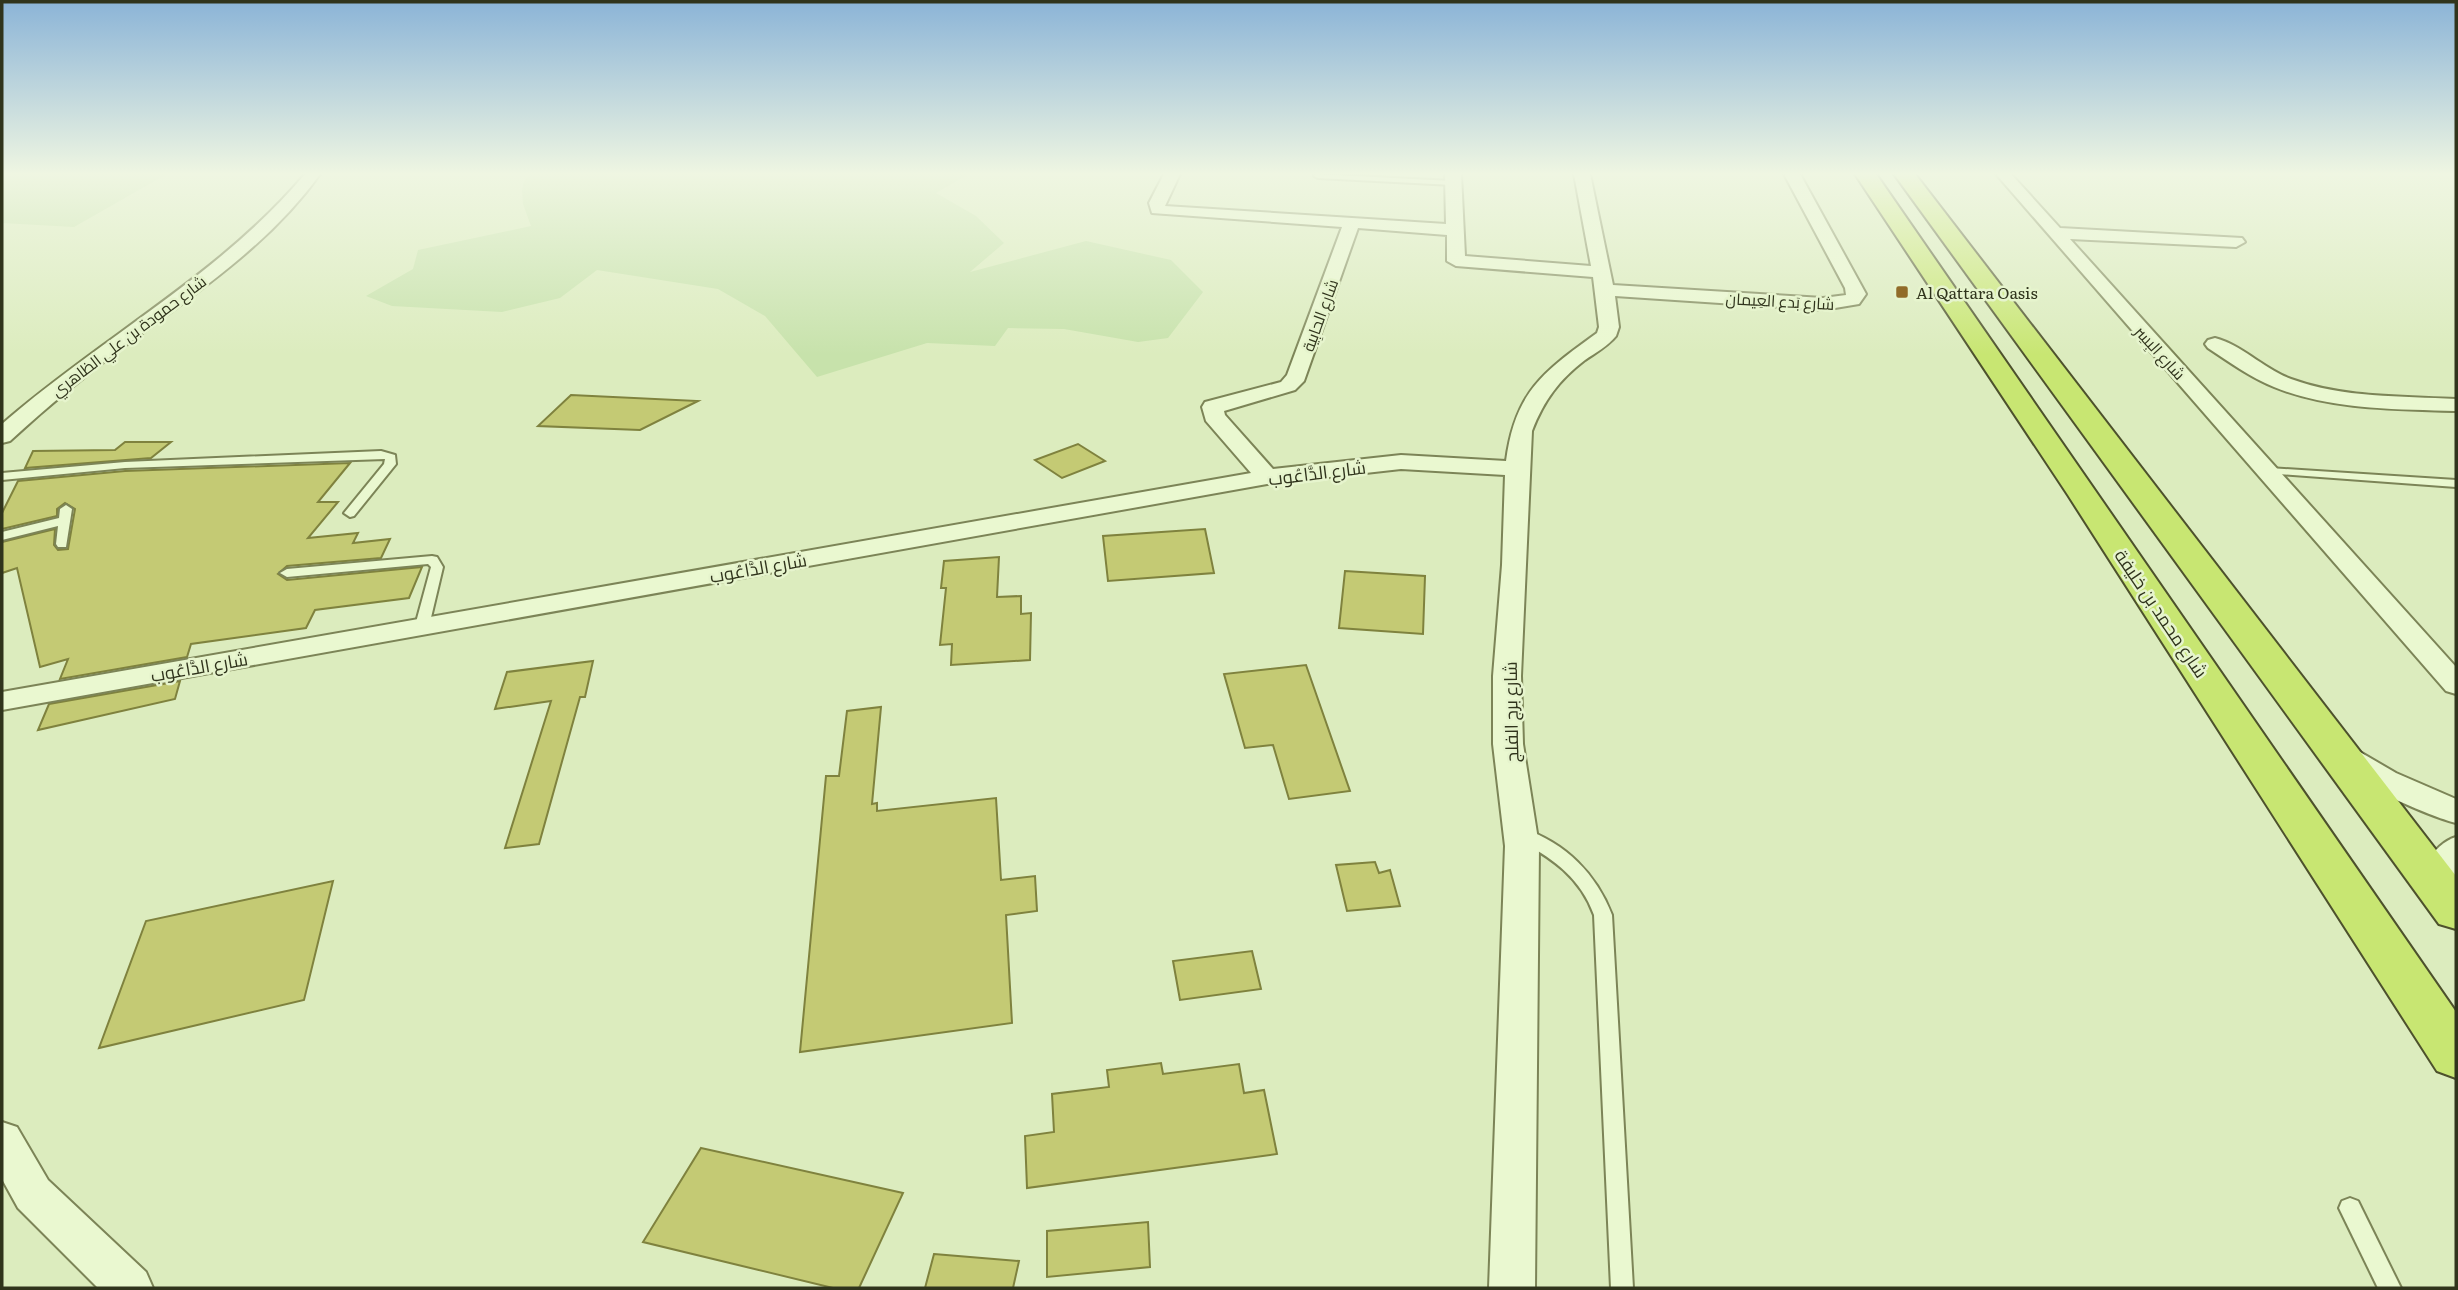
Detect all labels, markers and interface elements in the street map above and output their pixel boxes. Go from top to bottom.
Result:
street label: شارع حمودة بن علي الظاهري [45,269,212,404]
street label: شارع الحابِية [1295,275,1344,355]
place label: Al Qattara Oasis [1916,280,2038,304]
marker: Al Qattara Oasis [1894,284,1910,300]
street label: شارع بَدع العِيمان [1725,285,1835,316]
street label: شارع البِسِر [2129,319,2192,385]
street label: شارع الدَّاعُوب [1267,453,1367,491]
street label: شارع محمد بن خليفة [2109,543,2215,683]
street label: شارع الدَّاعُوب [707,545,809,589]
street label: شارع الدَّاعُوب [148,644,250,688]
street label: شارع برج الفلج [1496,661,1524,763]

